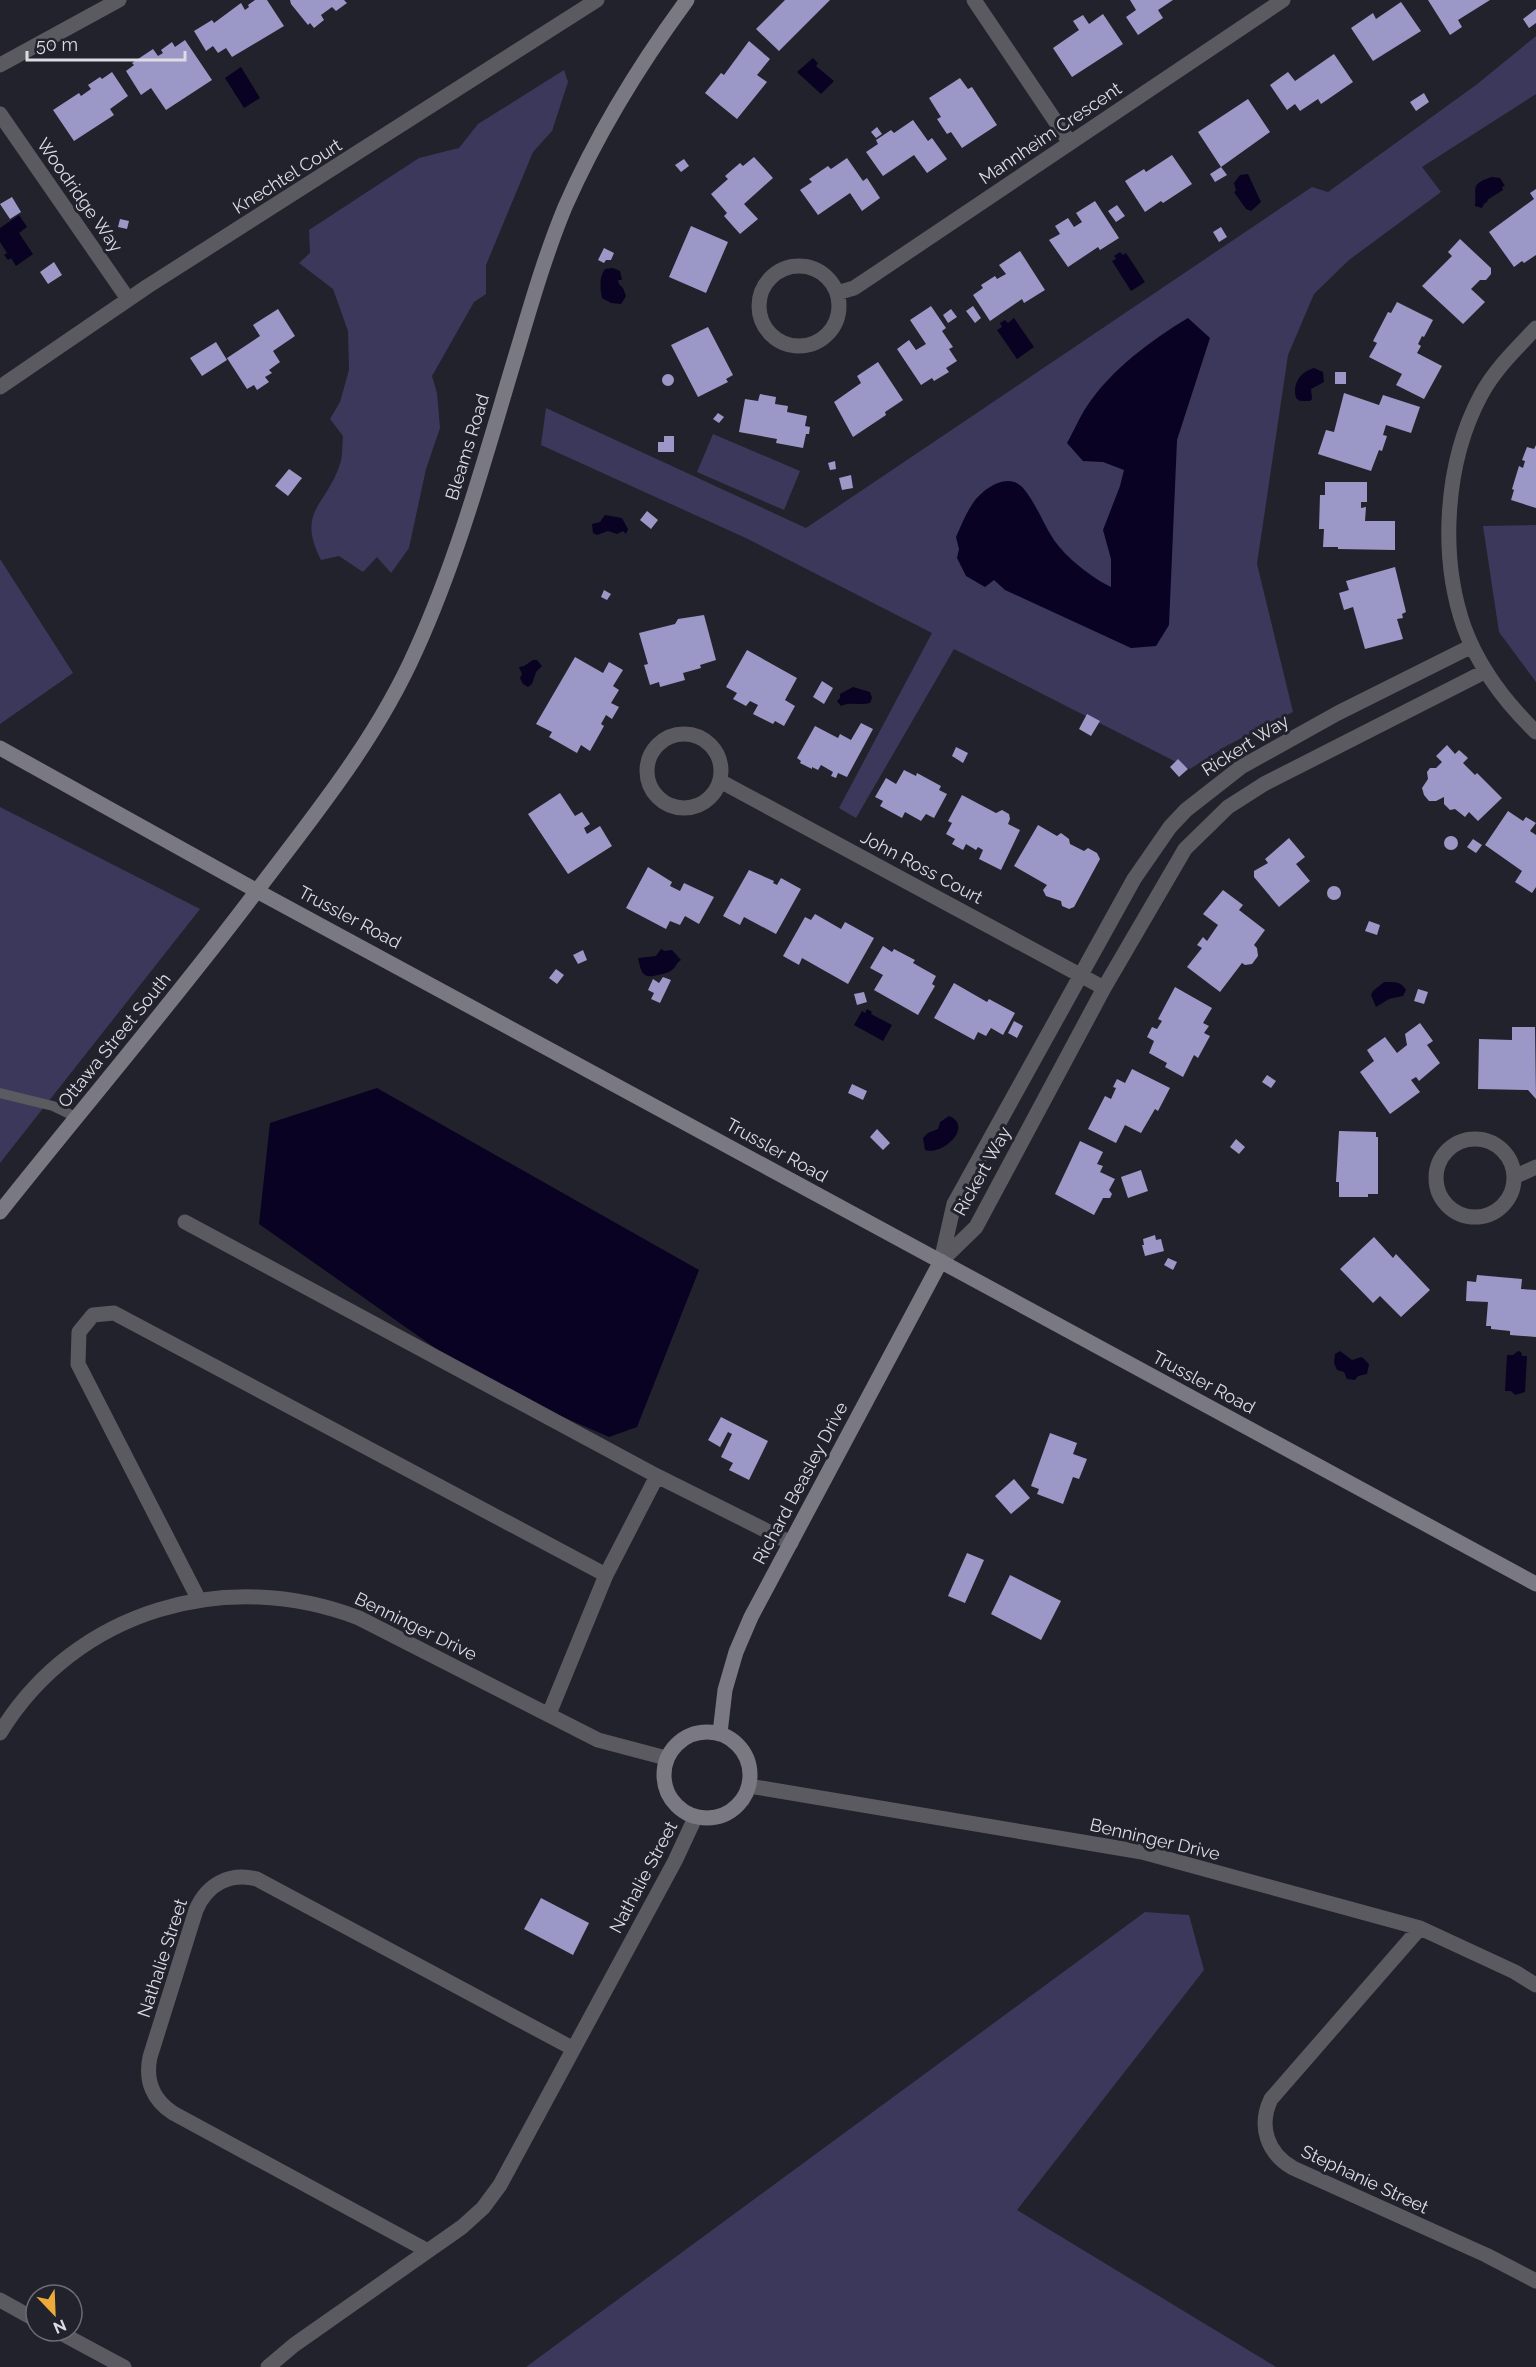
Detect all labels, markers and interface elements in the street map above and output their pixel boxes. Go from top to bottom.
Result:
scale bar [27,24,184,62]
text: 50 m [36,34,78,55]
street label: Mannheim Crescent [975,78,1125,188]
street label: Woodridge Way [33,134,127,256]
street label: Knechtel Court [229,134,345,218]
street label: Bleams Road [441,391,493,503]
street label: Rickert Way [1198,710,1293,780]
street label: John Ross Court [857,826,987,908]
street label: Trussler Road [295,881,405,953]
street label: Ottawa Street South [53,968,175,1112]
street label: Trussler Road [723,1113,831,1187]
street label: Rickert Way [949,1123,1015,1219]
street label: Trussler Road [1149,1346,1259,1418]
street label: Richard Beasley Drive [748,1398,852,1568]
street label: Benninger Drive [352,1587,481,1665]
street label: Benninger Drive [1088,1814,1223,1864]
street label: Nathalie Street [605,1817,681,1937]
street label: Nathalie Street [133,1896,191,2020]
street label: Stephanie Street [1298,2140,1432,2218]
north arrow [24,2283,84,2343]
text: N [50,2315,69,2337]

